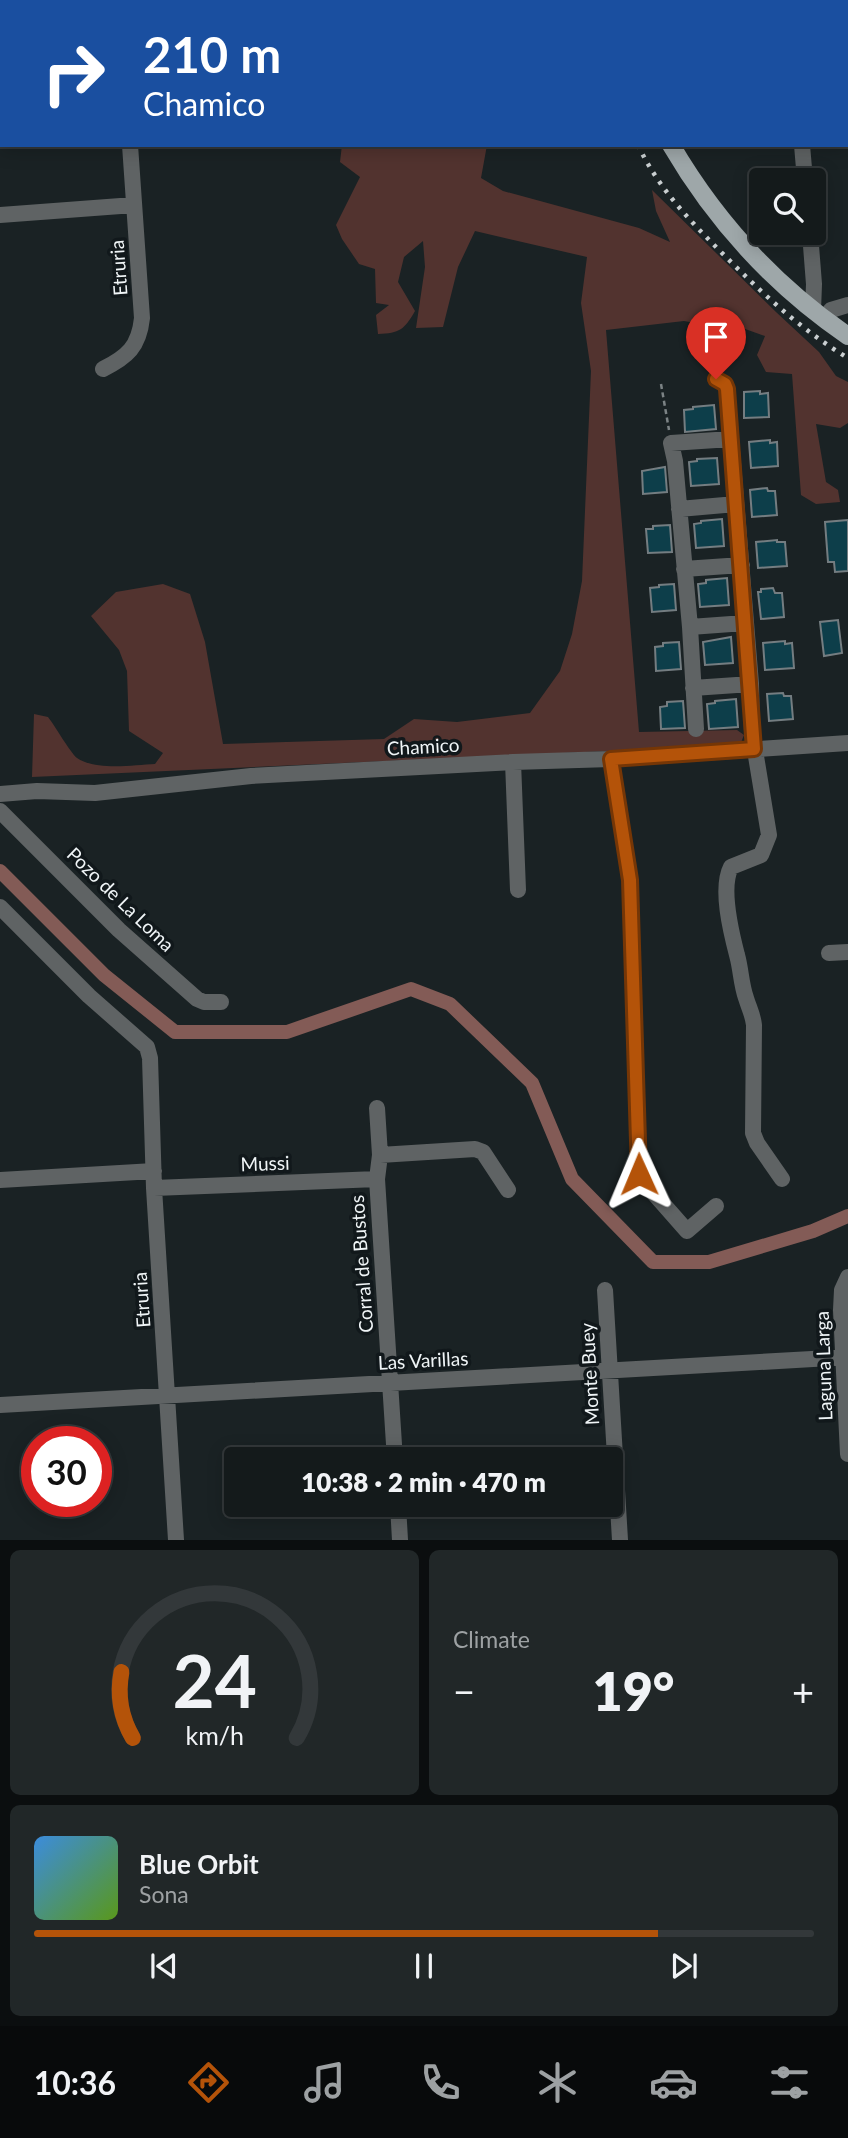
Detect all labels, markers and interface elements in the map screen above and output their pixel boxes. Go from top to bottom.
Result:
text: 210 m [143,25,281,83]
icon: right [28,28,119,119]
text: Chamico [143,84,265,123]
map controls [749,168,826,245]
button: search [749,168,826,245]
street label: Etruria [105,239,131,297]
pin [686,307,746,379]
icon: arrive [697,318,735,356]
street label: Chamico [386,733,460,759]
street label: Pozo de La Loma [63,842,179,956]
position arrow [602,1137,676,1211]
street label: Mussi [240,1151,290,1175]
street label: Corral de Bustos [345,1194,377,1334]
street label: Etruria [128,1271,154,1329]
street label: Laguna Larga [810,1311,836,1421]
street label: Monte Buey [575,1322,603,1426]
street label: Las Varillas [377,1346,469,1374]
speed limit sign: 30 [21,1426,112,1517]
text: 10:38 · 2 min · 470 m [301,1466,546,1498]
text: Climate [453,1625,530,1653]
text: 24 [172,1637,257,1725]
text: 19° [593,1660,674,1722]
text: − [453,1668,475,1714]
text: + [792,1668,814,1714]
text: km/h [185,1720,244,1750]
text: Blue Orbit [139,1848,259,1880]
text: Sona [139,1880,189,1908]
icon: previous [145,1947,183,1985]
icon: pause [405,1947,443,1985]
icon: next [665,1947,703,1985]
icon: directions [184,2058,233,2107]
icon: music [300,2058,349,2107]
icon: phone [416,2058,465,2107]
icon: climate [533,2058,582,2107]
icon: car [649,2058,698,2107]
icon: filters [765,2058,814,2107]
text: 10:36 [34,2063,116,2102]

